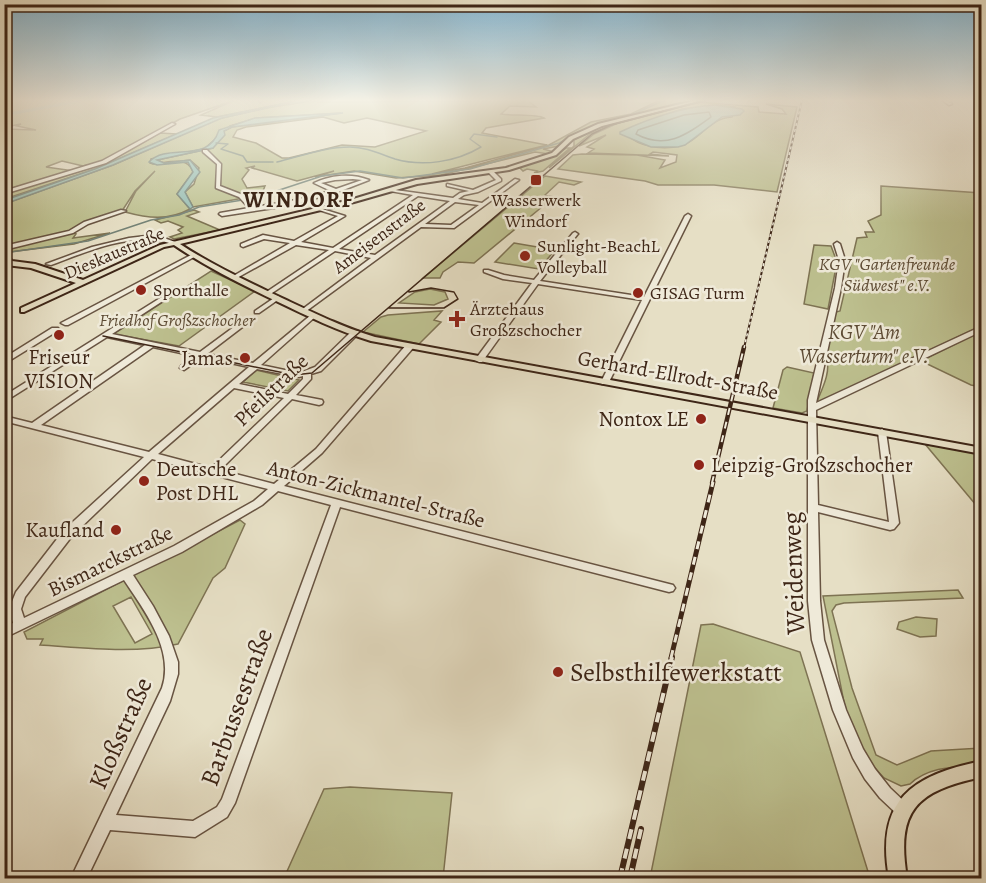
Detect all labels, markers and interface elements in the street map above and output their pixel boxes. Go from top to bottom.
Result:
marker: Wasserwerk Windorf [529,173,543,187]
district label: WINDORF [242,185,355,215]
place label: Wasserwerk Windorf [490,188,581,233]
street label: Ameisenstraße [327,193,430,279]
street label: Dieskaustraße [60,221,168,285]
place label: Sunlight-BeachL Volleyball [536,234,660,279]
marker: Sunlight-BeachL Volleyball [518,249,532,263]
park label: KGV "Gartenfreunde Südwest" e.V. [819,252,956,297]
place label: Sporthalle [153,278,229,302]
place label: GISAG Turm [650,281,745,305]
marker: Sporthalle [134,283,148,297]
marker: GISAG Turm [631,286,645,300]
place label: Ärztehaus Großzschocher [469,297,582,342]
park label: Friedhof Großzschocher [99,308,256,332]
marker: Ärztehaus Großzschocher [448,310,466,328]
park label: KGV "Am Wasserturm" e.V. [799,318,929,370]
marker: Friseur VISION [52,328,66,342]
place label: Friseur VISION [24,343,93,395]
place label: Jamas [181,344,233,372]
street label: Gerhard-Ellrodt-Straße [576,344,780,406]
street label: Pfeilstraße [228,347,314,433]
marker: Jamas [238,351,252,365]
place label: Nontox LE [599,405,689,433]
marker: Nontox LE [694,412,708,426]
place label: Leipzig-Großzschocher [711,451,913,479]
street label: Anton-Zickmantel-Straße [263,453,488,535]
place label: Deutsche Post DHL [156,455,238,507]
marker: Leipzig-Großzschocher [692,458,706,472]
marker: Deutsche Post DHL [137,474,151,488]
street label: Weidenweg [774,511,813,636]
place label: Kaufland [25,516,105,544]
street label: Bismarckstraße [43,519,177,603]
marker: Kaufland [109,523,123,537]
street label: Barbussestraße [192,624,281,791]
place label: Selbsthilfewerkstatt [570,655,782,690]
marker: Selbsthilfewerkstatt [551,665,565,679]
street label: Kloßstraße [80,672,161,795]

